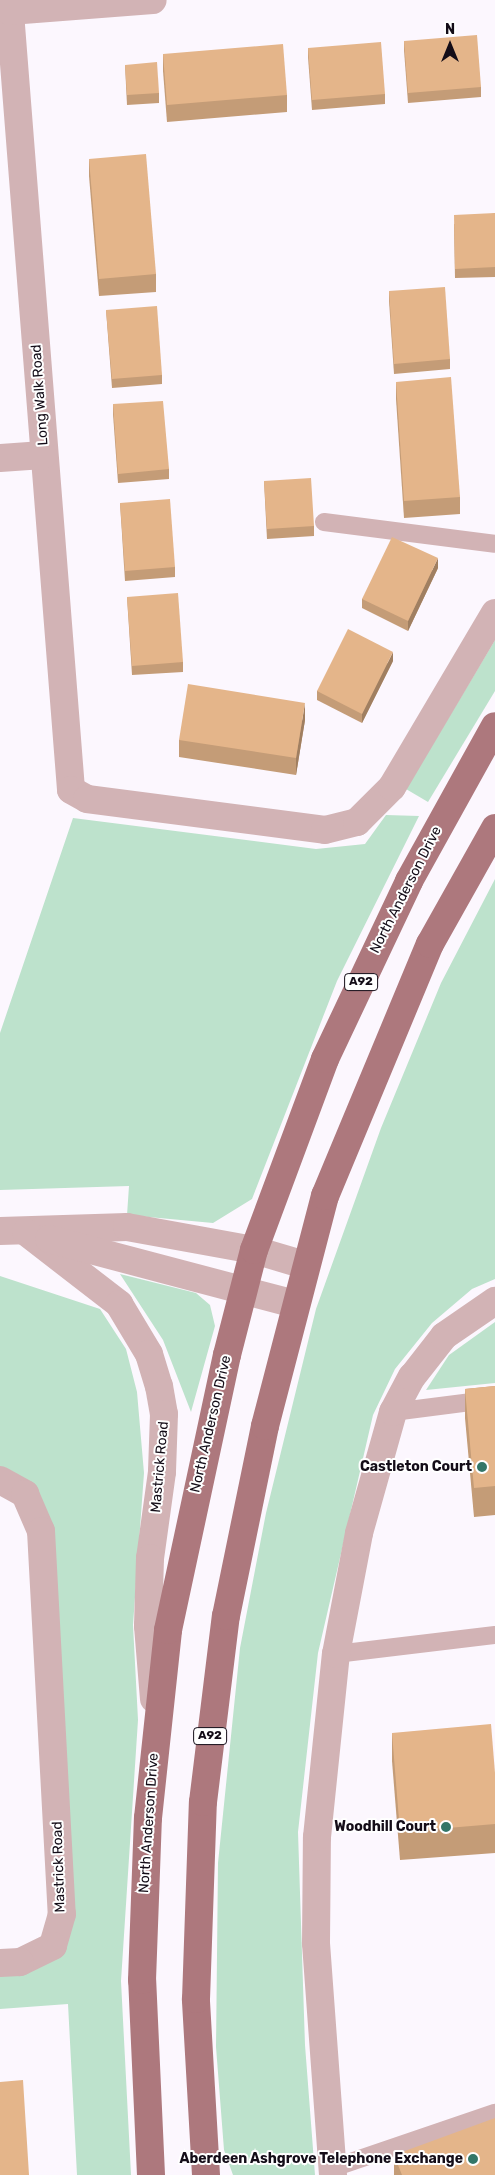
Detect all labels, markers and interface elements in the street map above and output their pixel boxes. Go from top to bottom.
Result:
north arrow [425,20,475,70]
text: N [445,21,455,38]
street label: Long Walk Road [28,344,52,446]
street label: North Anderson Drive [367,824,445,956]
road number: A92 [344,972,378,992]
street label: North Anderson Drive [187,1354,235,1494]
street label: Mastrick Road [148,1421,172,1513]
place label: Castleton Court [360,1459,472,1475]
marker: Castleton Court [476,1461,488,1473]
road number: A92 [192,1726,228,1745]
street label: North Anderson Drive [136,1752,162,1894]
place label: Woodhill Court [334,1819,436,1835]
street label: Mastrick Road [49,1821,69,1913]
marker: Woodhill Court [440,1821,452,1833]
place label: Aberdeen Ashgrove Telephone Exchange [179,2151,463,2167]
marker: Aberdeen Ashgrove Telephone Exchange [467,2153,479,2165]

